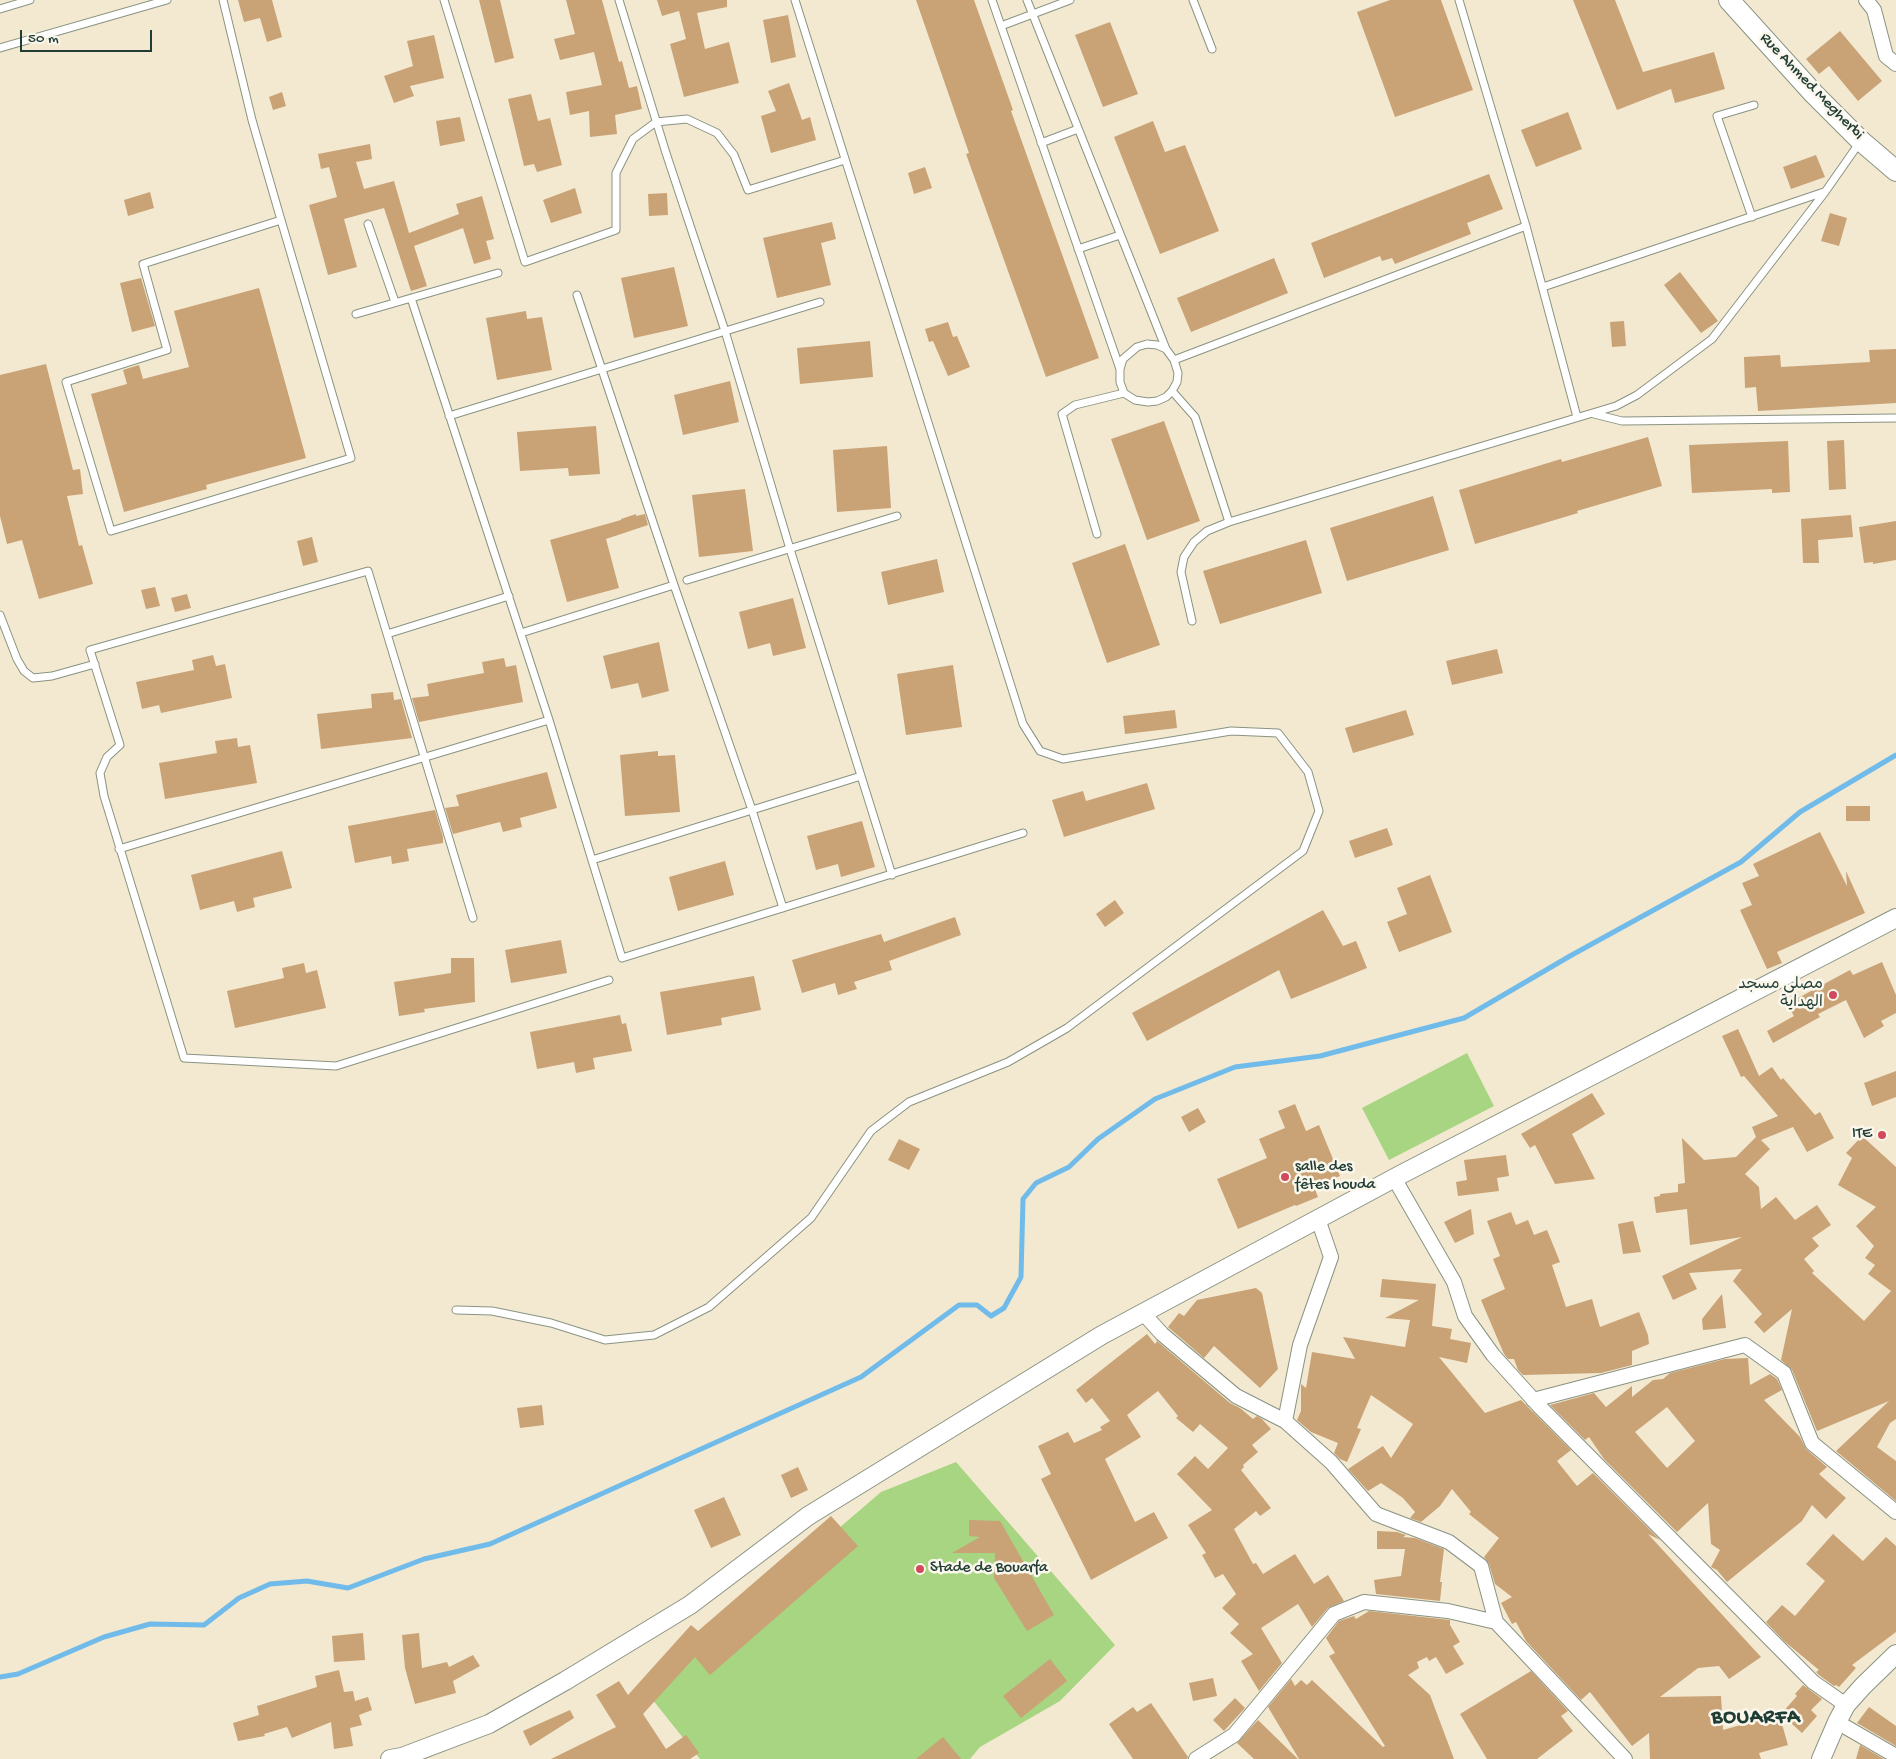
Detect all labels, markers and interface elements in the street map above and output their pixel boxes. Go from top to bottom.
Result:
scale bar [22,20,155,52]
street label: Rue Ahmed Megherbi [1755,29,1867,145]
text: 50 m [28,30,59,48]
place label: مصلى مسجد الهداية [1738,976,1823,1014]
marker: مصلى مسجد الهداية [1827,989,1839,1001]
place label: ITE [1852,1125,1872,1145]
marker: ITE [1876,1129,1888,1141]
place label: salle des fêtes houda [1295,1158,1375,1196]
marker: salle des fêtes houda [1279,1171,1291,1183]
place label: Stade de Bouarfa [930,1559,1048,1579]
marker: Stade de Bouarfa [914,1563,926,1575]
district label: BOUARFA [1711,1706,1801,1732]

